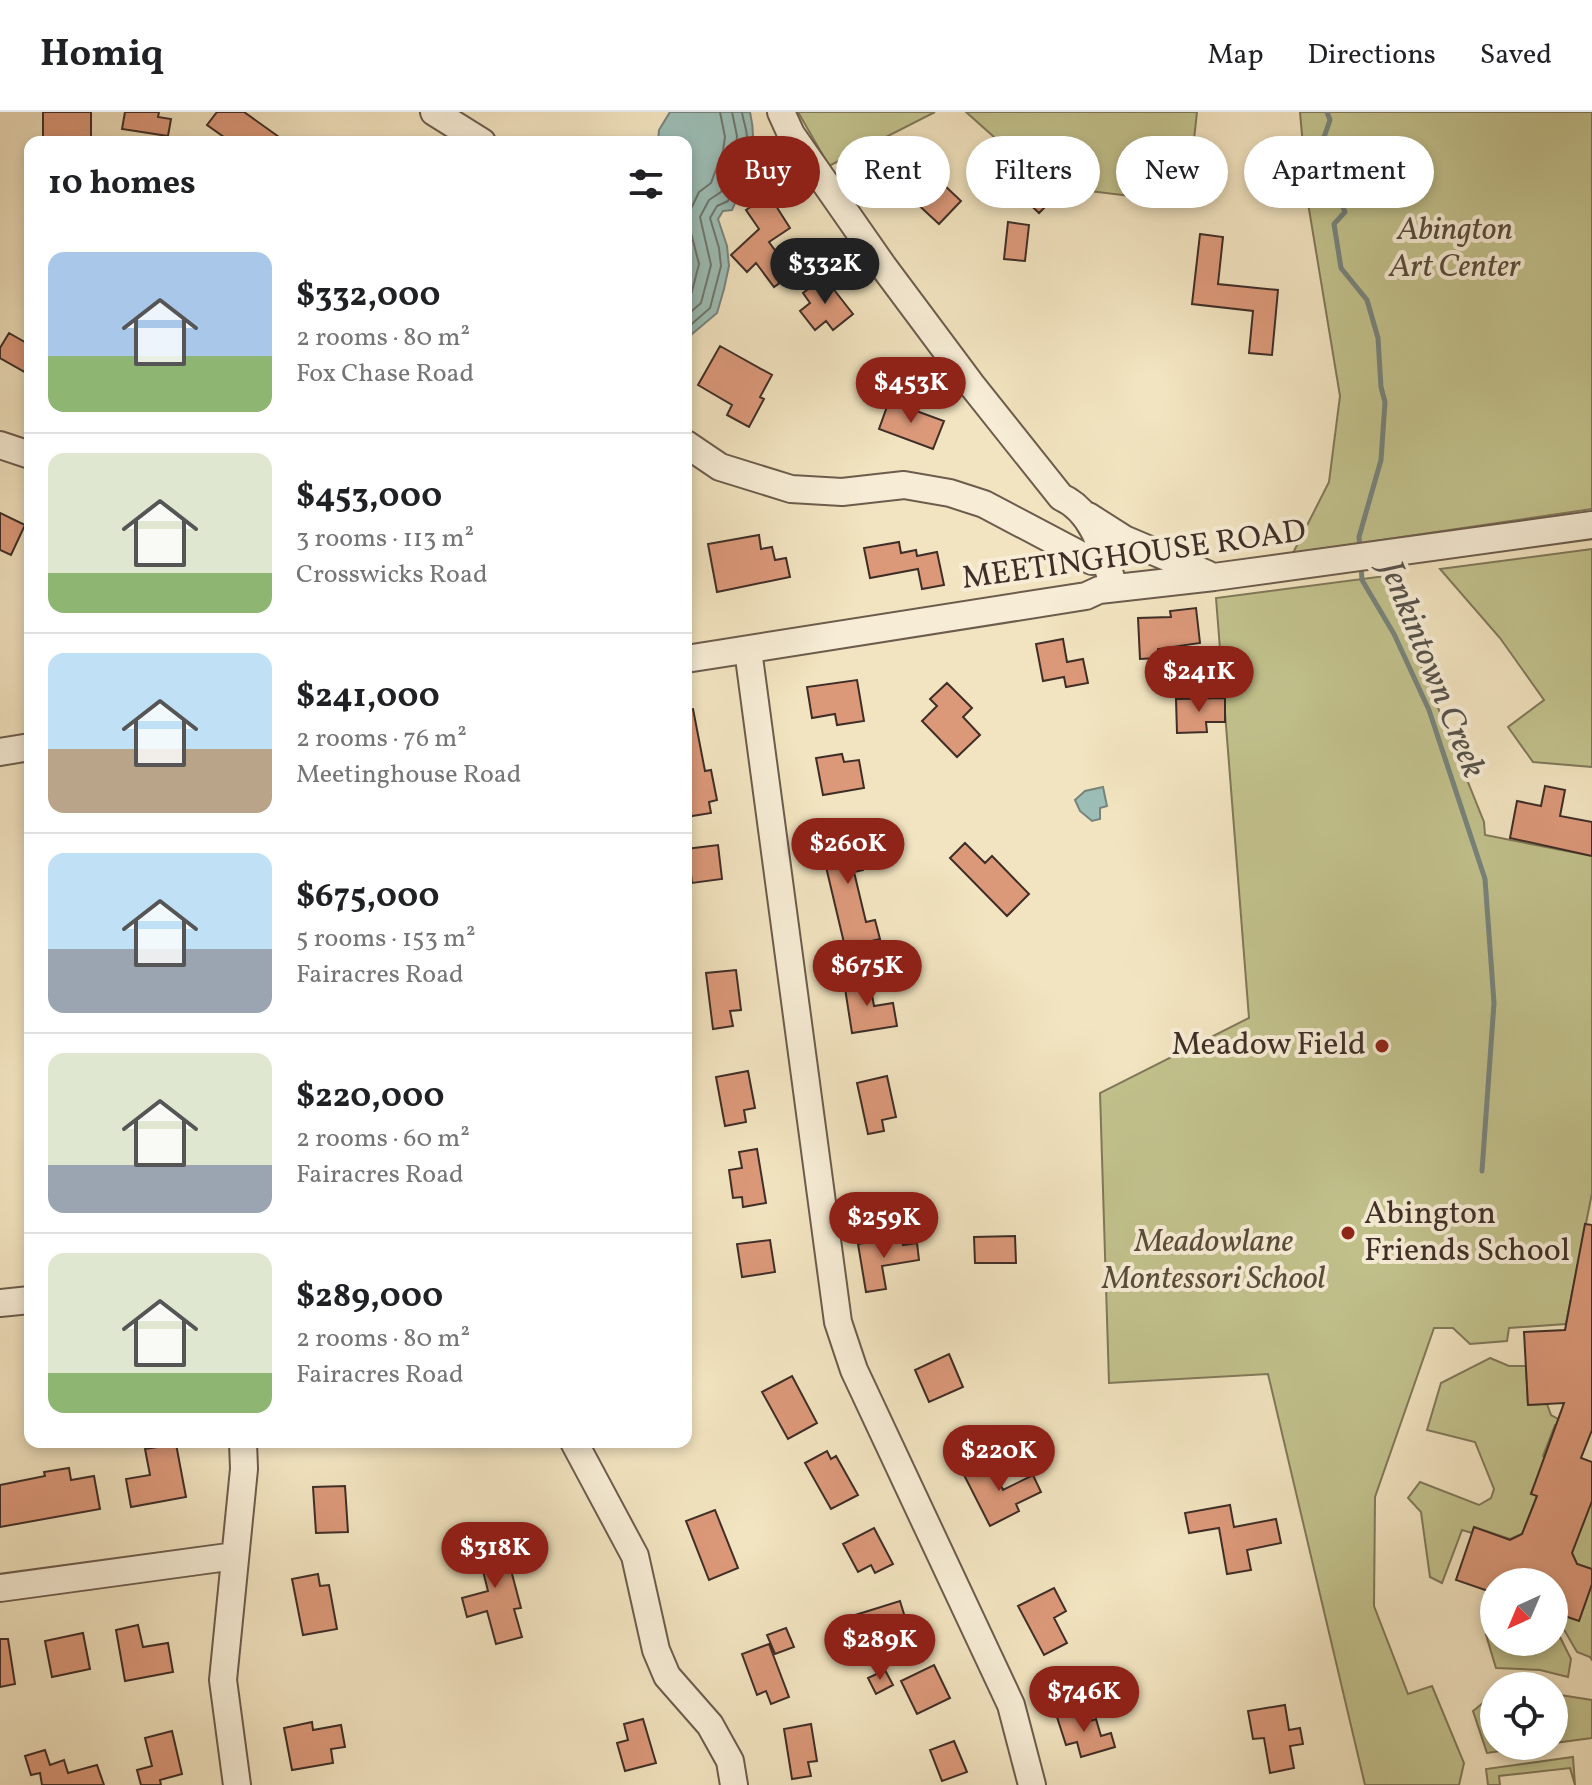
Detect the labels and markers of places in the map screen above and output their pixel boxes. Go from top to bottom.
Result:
pin: $332K [769,238,881,306]
pin: $453K [855,357,967,425]
pin: $241K [1143,646,1255,714]
pin: $260K [792,818,904,886]
pin: $675K [811,940,923,1008]
place label: Meadow Field [1171,1024,1366,1068]
marker: Meadow Field [1373,1037,1391,1055]
pin: $259K [828,1192,940,1260]
place label: Abington Friends School [1364,1193,1570,1274]
marker: Abington Friends School [1339,1224,1357,1242]
pin: $220K [943,1425,1055,1493]
pin: $318K [439,1522,551,1590]
pin: $289K [824,1614,936,1682]
pin: $746K [1028,1666,1140,1734]

